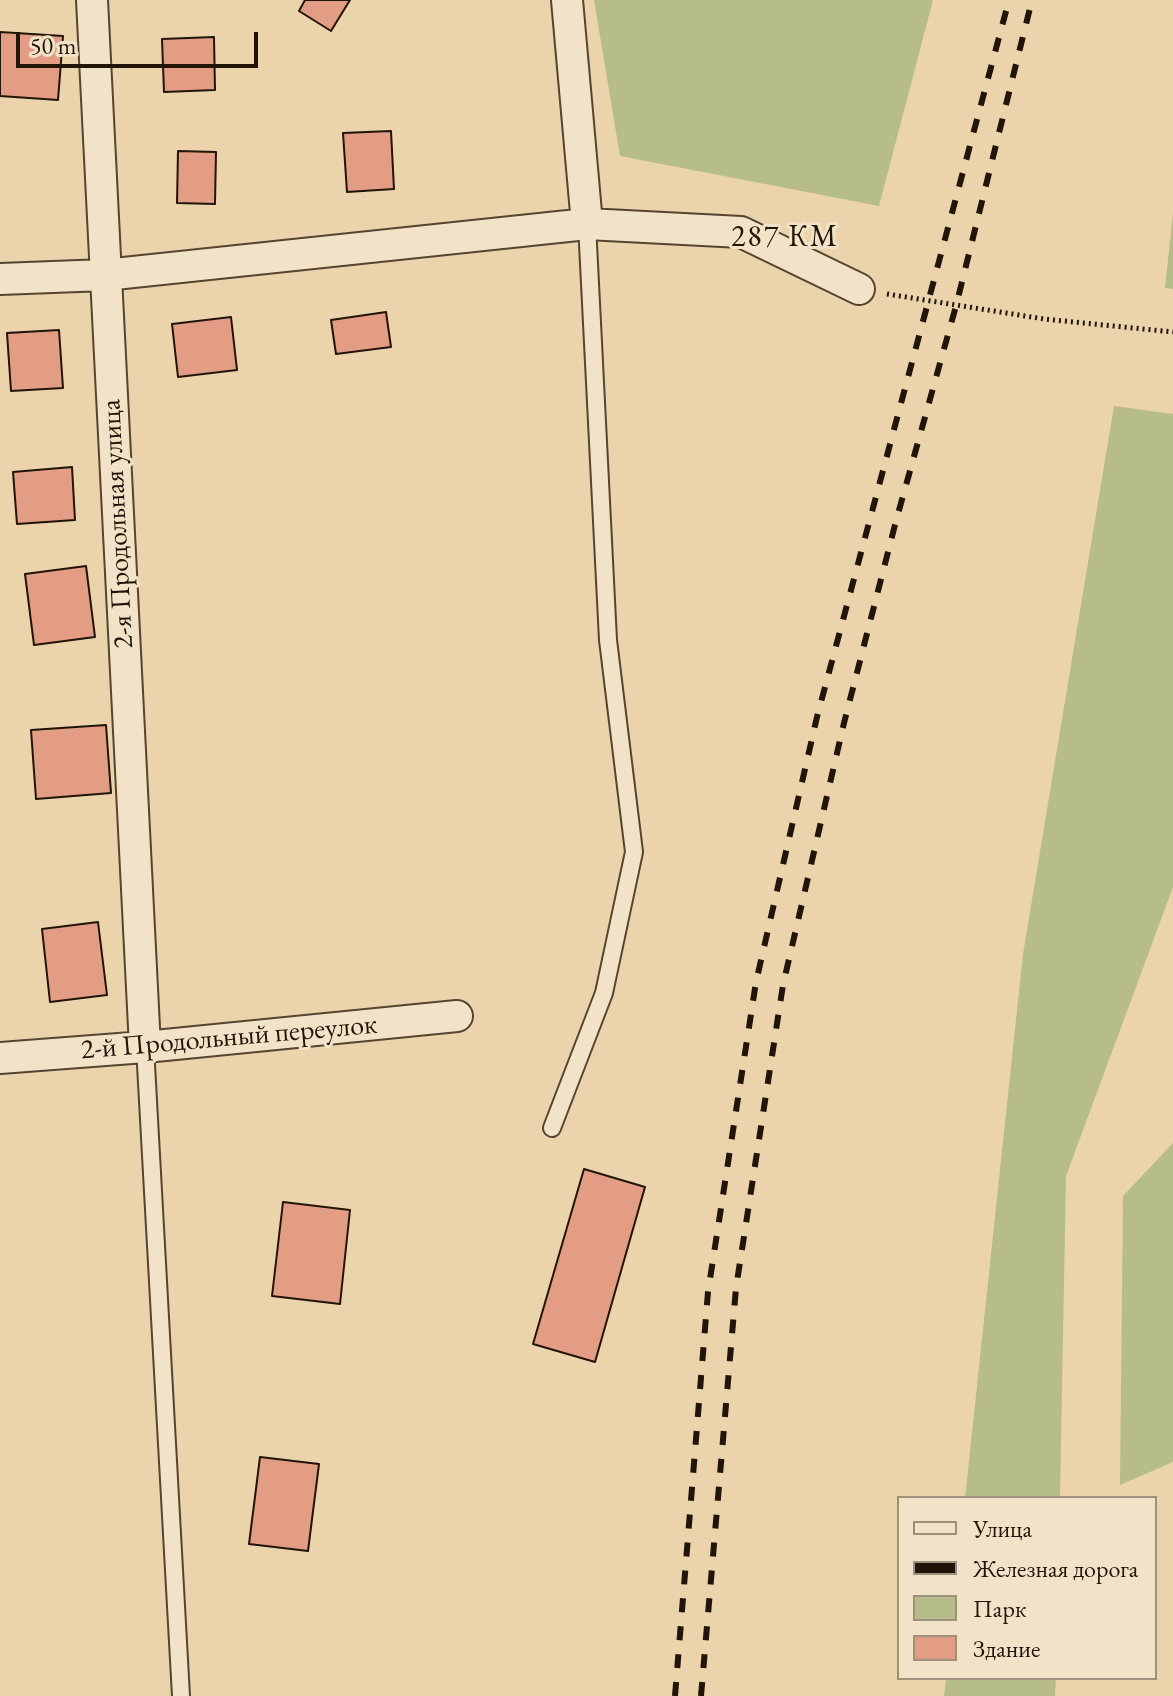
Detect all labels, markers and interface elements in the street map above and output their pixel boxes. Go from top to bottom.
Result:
scale bar [20,16,262,66]
text: 50 m [30,30,77,61]
district label: 287 КМ [731,220,839,256]
street label: 2-я Продольная улица [95,398,141,650]
street label: 2-й Продольный переулок [79,1008,379,1068]
legend [897,1496,1157,1680]
text: Улица [973,1513,1032,1544]
text: Железная дорога [973,1553,1138,1584]
text: Парк [973,1593,1026,1624]
text: Здание [973,1633,1040,1664]

